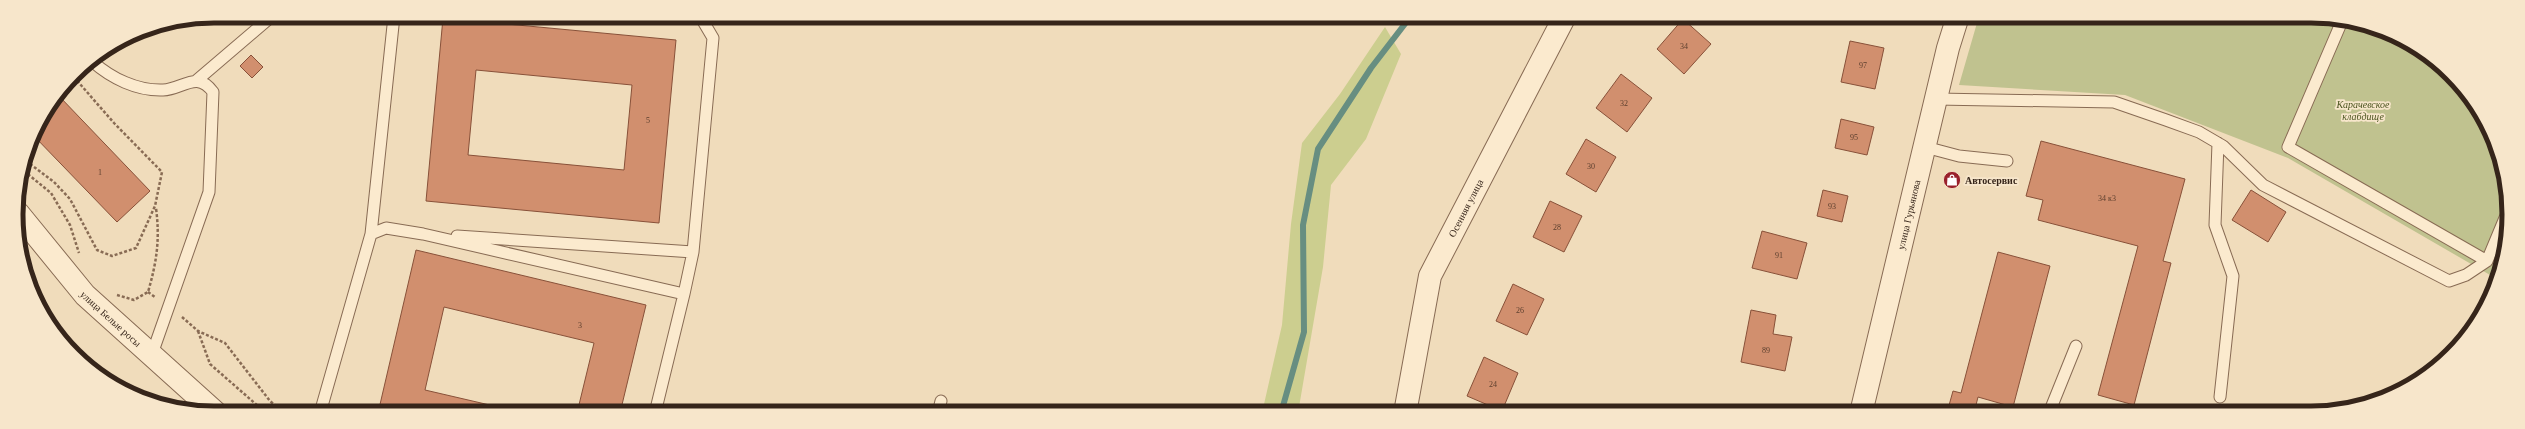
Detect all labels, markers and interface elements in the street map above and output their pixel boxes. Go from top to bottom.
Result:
house number: 34 [1680,42,1688,51]
house number: 97 [1859,61,1867,70]
house number: 32 [1620,99,1628,108]
park label: Карачевское клабдище [2335,99,2390,122]
house number: 5 [646,116,650,125]
house number: 95 [1850,133,1858,142]
house number: 30 [1587,162,1595,171]
house number: 1 [98,168,102,177]
shop icon: Автосервис [1942,170,1962,190]
place label: Автосервис [1965,175,2018,186]
street label: Осенняя улица [1446,177,1486,239]
street label: улица Гурьянова [1895,178,1923,251]
house number: 34 к3 [2098,194,2116,203]
house number: 93 [1828,202,1836,211]
house number: 28 [1553,223,1561,232]
house number: 91 [1775,251,1783,260]
street label: улица Белые росы [78,289,143,349]
house number: 26 [1516,306,1524,315]
house number: 3 [578,321,582,330]
house number: 89 [1762,346,1770,355]
house number: 24 [1489,380,1497,389]

